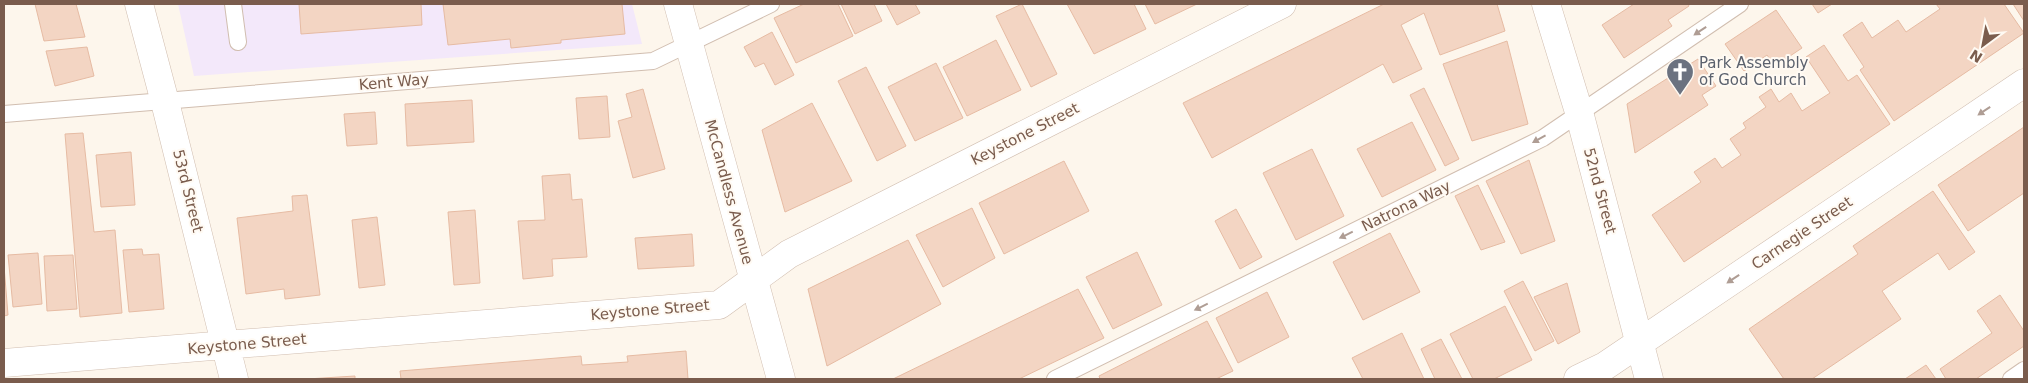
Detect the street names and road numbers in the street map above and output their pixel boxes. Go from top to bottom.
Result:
street label: Kent Way [358,70,430,94]
street label: Keystone Street [968,99,1082,169]
street label: McCandless Avenue [701,118,757,266]
street label: 52nd Street [1580,146,1620,236]
street label: 53rd Street [169,148,207,234]
street label: Natrona Way [1359,177,1454,235]
street label: Carnegie Street [1748,193,1856,273]
street label: Keystone Street [590,296,710,324]
street label: Keystone Street [187,330,307,358]

